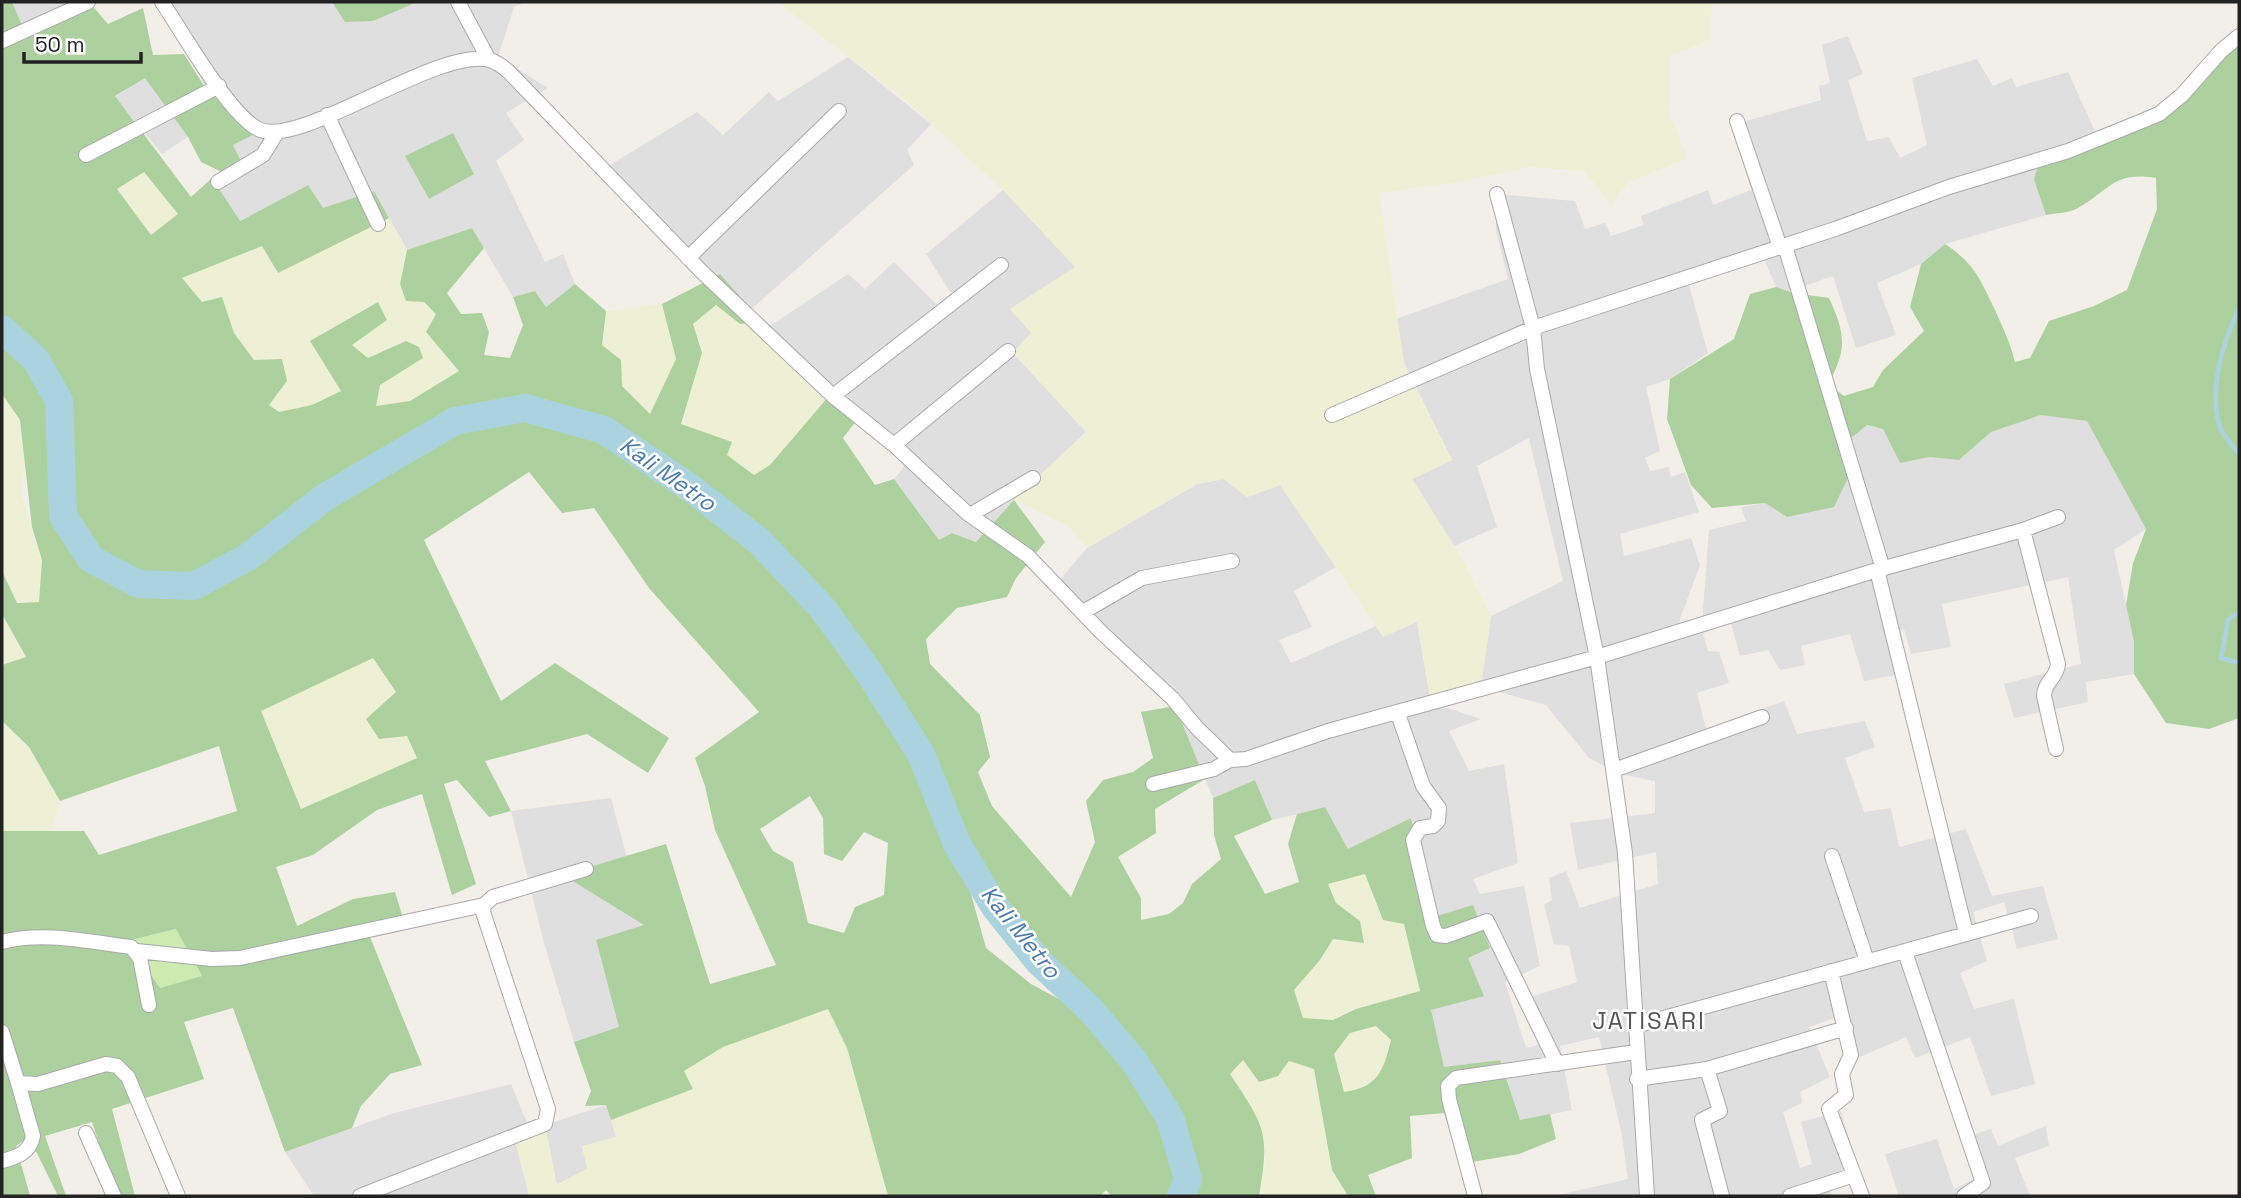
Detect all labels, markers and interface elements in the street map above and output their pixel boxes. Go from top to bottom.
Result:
scale bar [24,21,142,65]
text: 50 m [35,31,85,58]
water label: Kali Metro [614,430,723,518]
water label: Kali Metro [975,880,1068,985]
district label: JATISARI [1592,1005,1706,1036]

